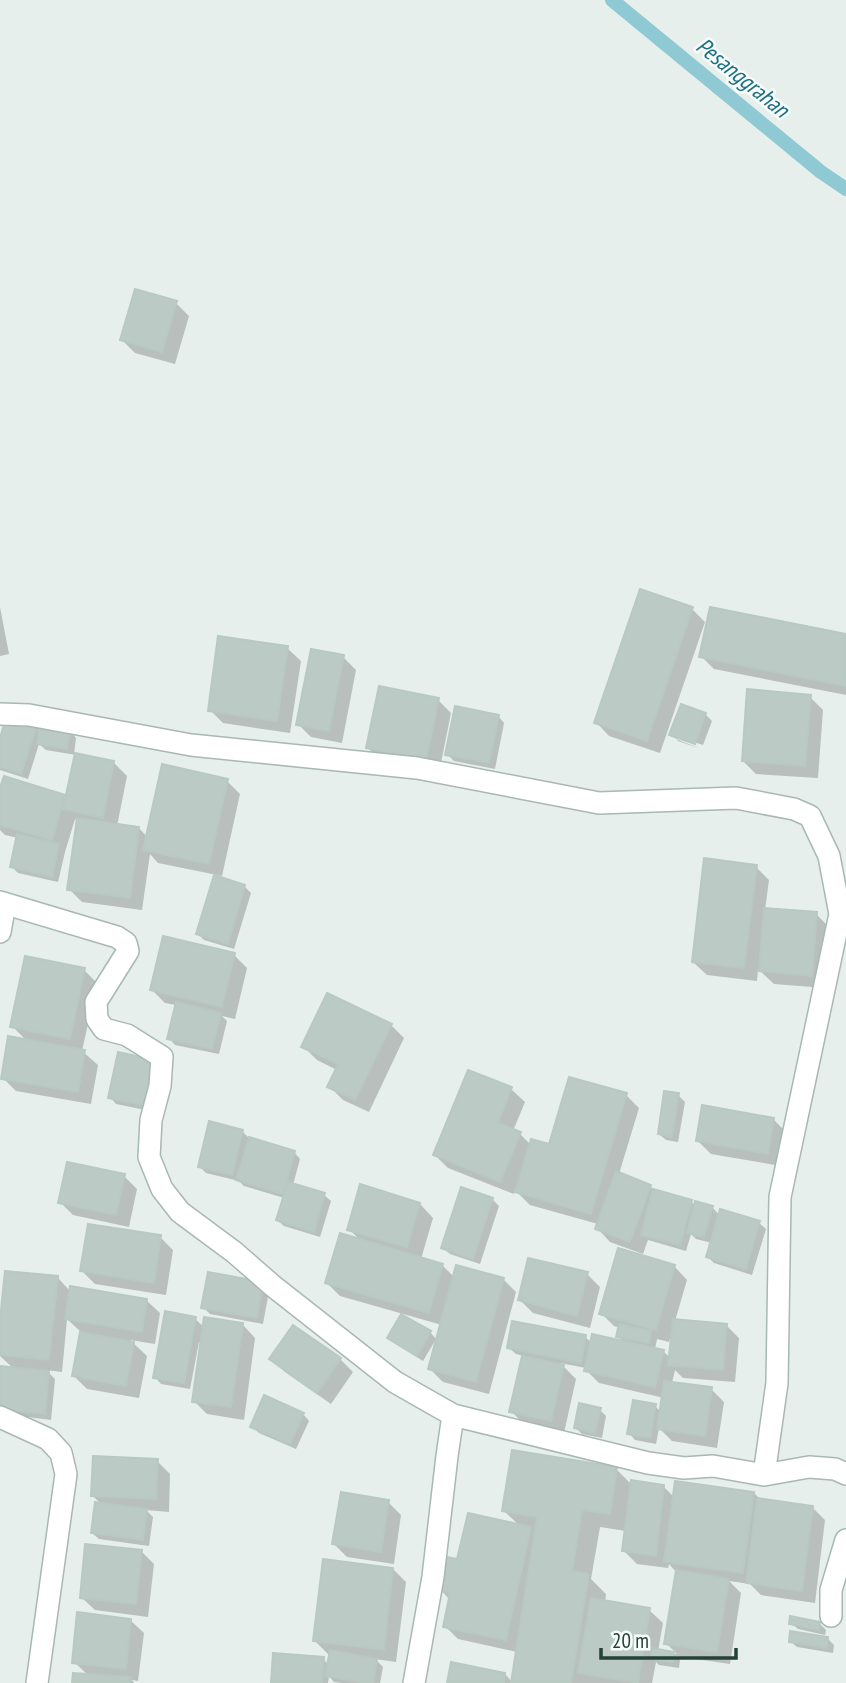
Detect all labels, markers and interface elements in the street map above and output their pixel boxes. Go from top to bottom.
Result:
water label: Pesanggrahan [691,31,797,124]
scale bar [601,1616,736,1660]
text: 20 m [612,1627,649,1654]

